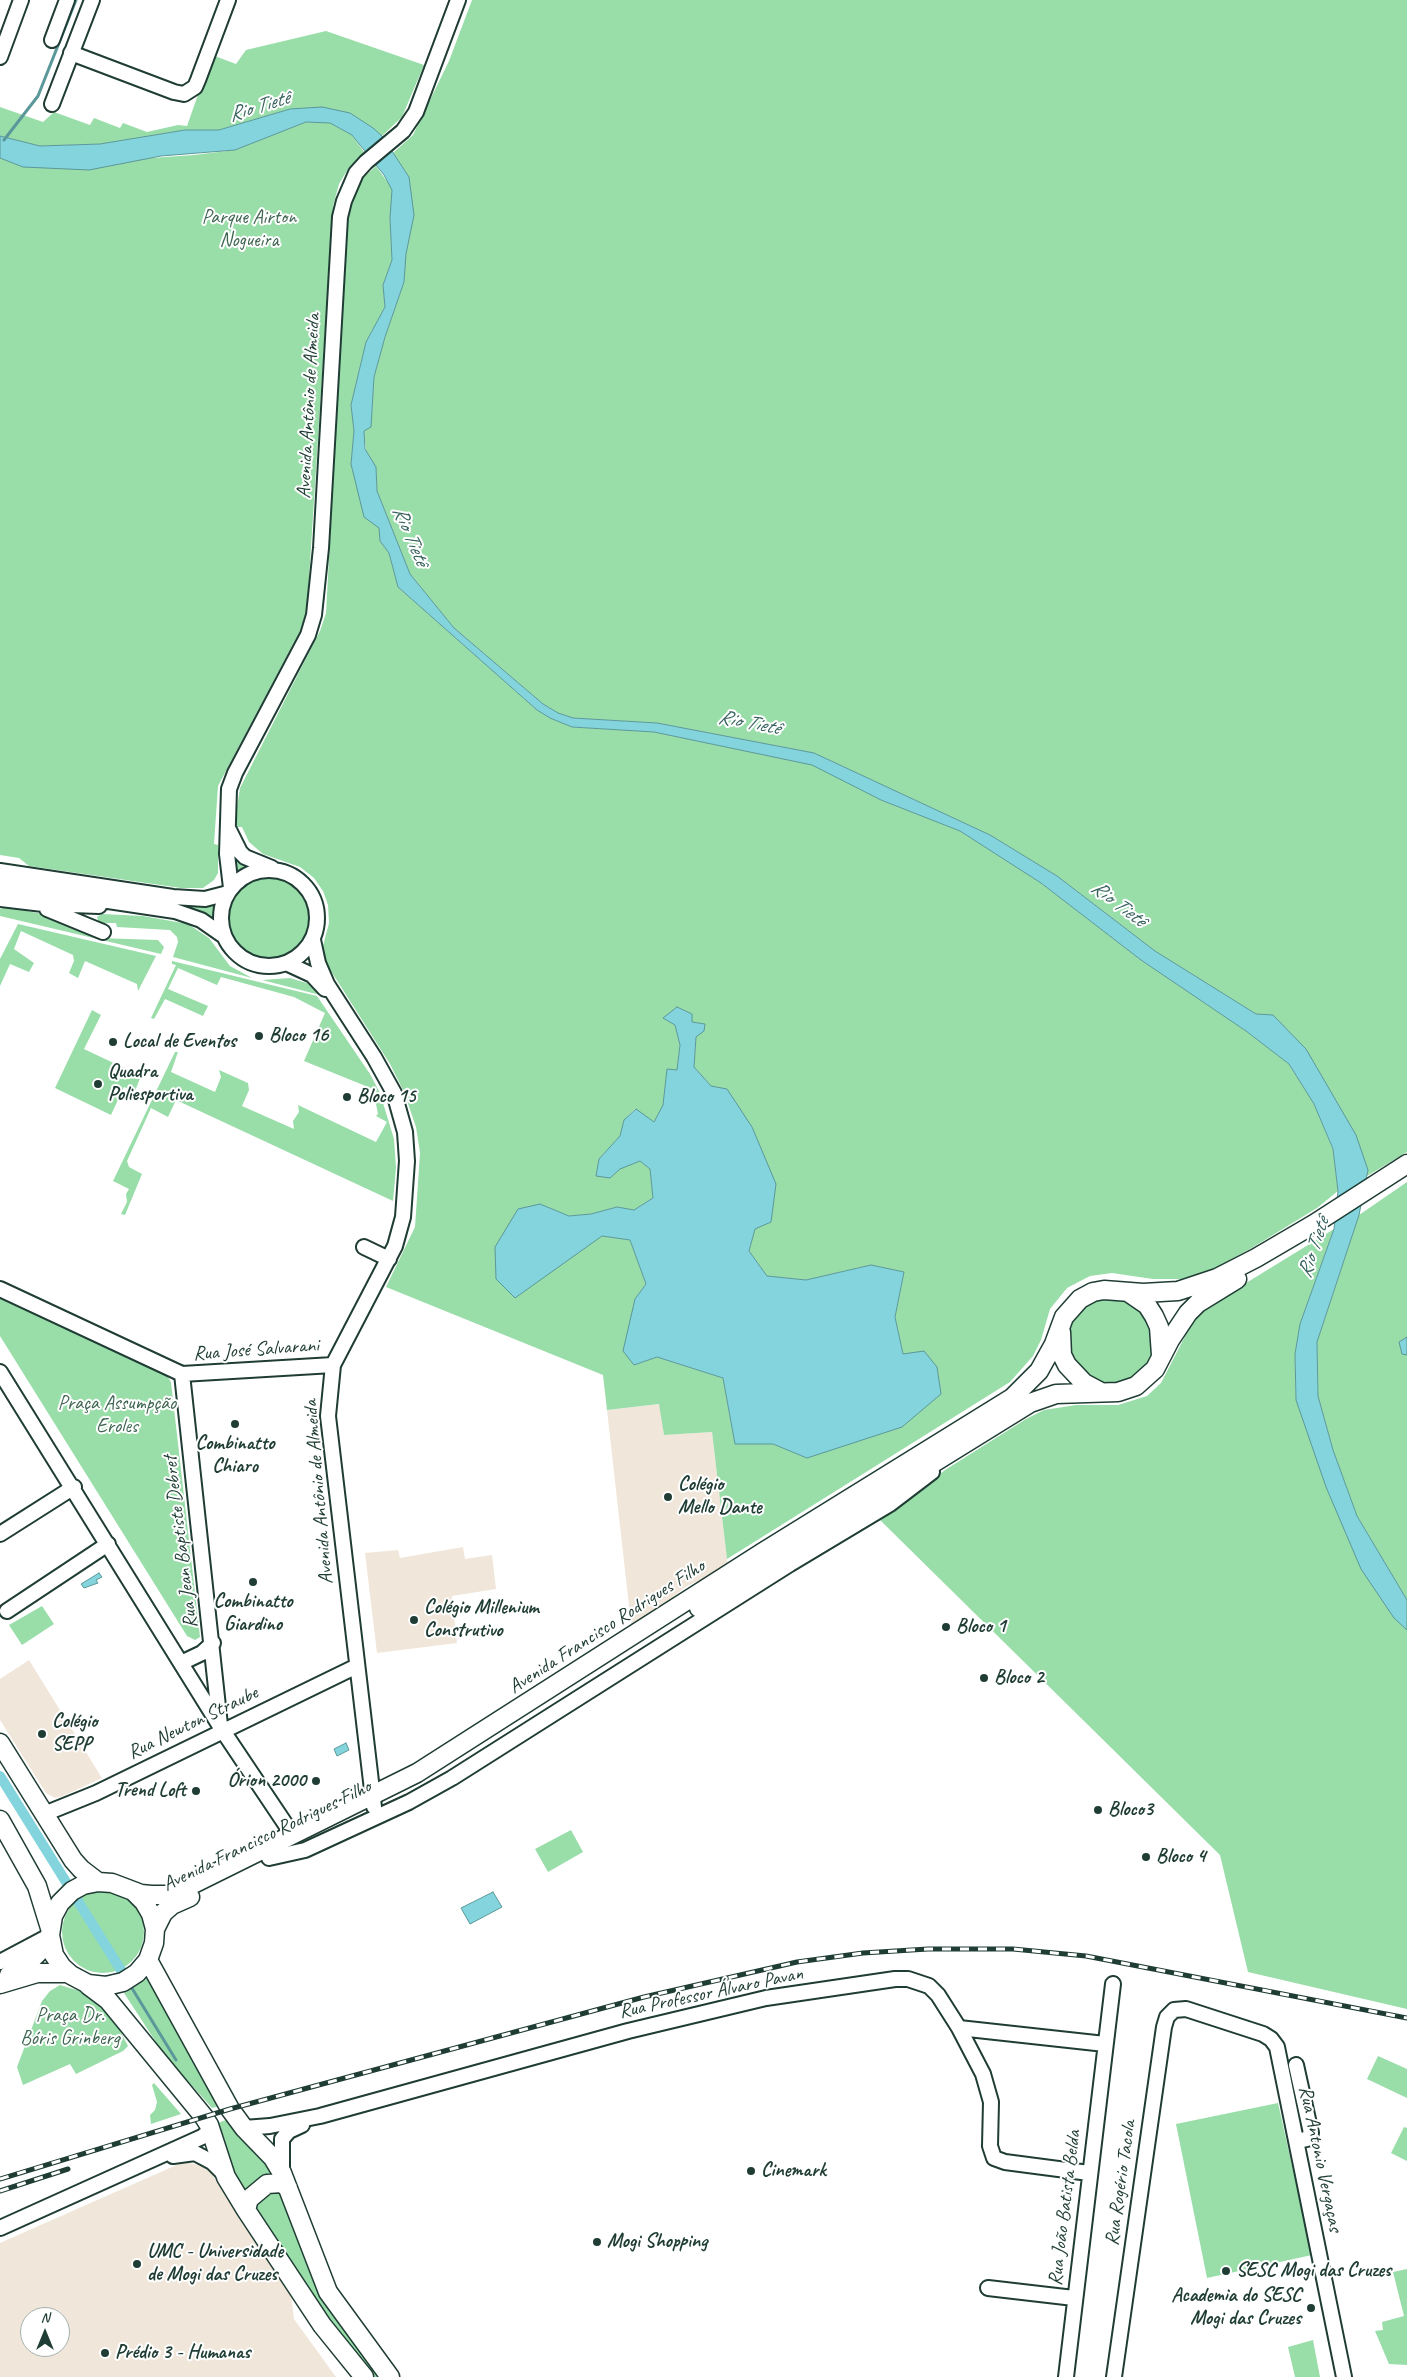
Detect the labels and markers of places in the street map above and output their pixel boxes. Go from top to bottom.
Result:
place label: Bloco 16 [269,1024,328,1048]
place label: Local de Eventos [123,1030,236,1054]
marker: Bloco 16 [253,1030,265,1042]
marker: Local de Eventos [107,1036,119,1048]
place label: Quadra Poliesportiva [108,1060,193,1107]
marker: Quadra Poliesportiva [92,1078,104,1090]
place label: Bloco 15 [357,1085,415,1109]
marker: Bloco 15 [341,1091,353,1103]
marker: Combinatto Chiaro [229,1418,241,1430]
place label: Combinatto Chiaro [196,1432,274,1479]
place label: Colégio Mello Dante [678,1473,762,1520]
marker: Colégio Mello Dante [662,1491,674,1503]
marker: Combinatto Giardino [247,1576,259,1588]
place label: Combinatto Giardino [214,1590,292,1637]
place label: Colégio Millenium Construtivo [424,1596,539,1643]
marker: Colégio Millenium Construtivo [408,1614,420,1626]
place label: Bloco 1 [956,1615,1006,1639]
marker: Bloco 1 [940,1621,952,1633]
place label: Bloco 2 [994,1666,1044,1690]
marker: Bloco 2 [978,1672,990,1684]
place label: Colégio SEPP [52,1710,97,1757]
marker: Colégio SEPP [36,1728,48,1740]
place label: Órion 2000 [228,1769,306,1793]
marker: Órion 2000 [310,1775,322,1787]
place label: Trend Loft [115,1779,186,1803]
marker: Trend Loft [190,1785,202,1797]
place label: Bloco3 [1108,1798,1153,1822]
marker: Bloco3 [1092,1804,1104,1816]
place label: Bloco 4 [1156,1845,1206,1869]
marker: Bloco 4 [1140,1851,1152,1863]
place label: Cinemark [761,2159,826,2183]
marker: Cinemark [745,2165,757,2177]
place label: Mogi Shopping [607,2230,707,2254]
marker: Mogi Shopping [591,2236,603,2248]
place label: UMC - Universidade de Mogi das Cruzes [147,2240,283,2287]
marker: UMC - Universidade de Mogi das Cruzes [131,2258,143,2270]
place label: SESC Mogi das Cruzes [1236,2259,1391,2283]
marker: SESC Mogi das Cruzes [1220,2265,1232,2277]
place label: Academia do SESC Mogi das Cruzes [1171,2284,1301,2331]
marker: Academia do SESC Mogi das Cruzes [1305,2302,1317,2314]
place label: Prédio 3 - Humanas [115,2341,250,2365]
marker: Prédio 3 - Humanas [99,2347,111,2359]

